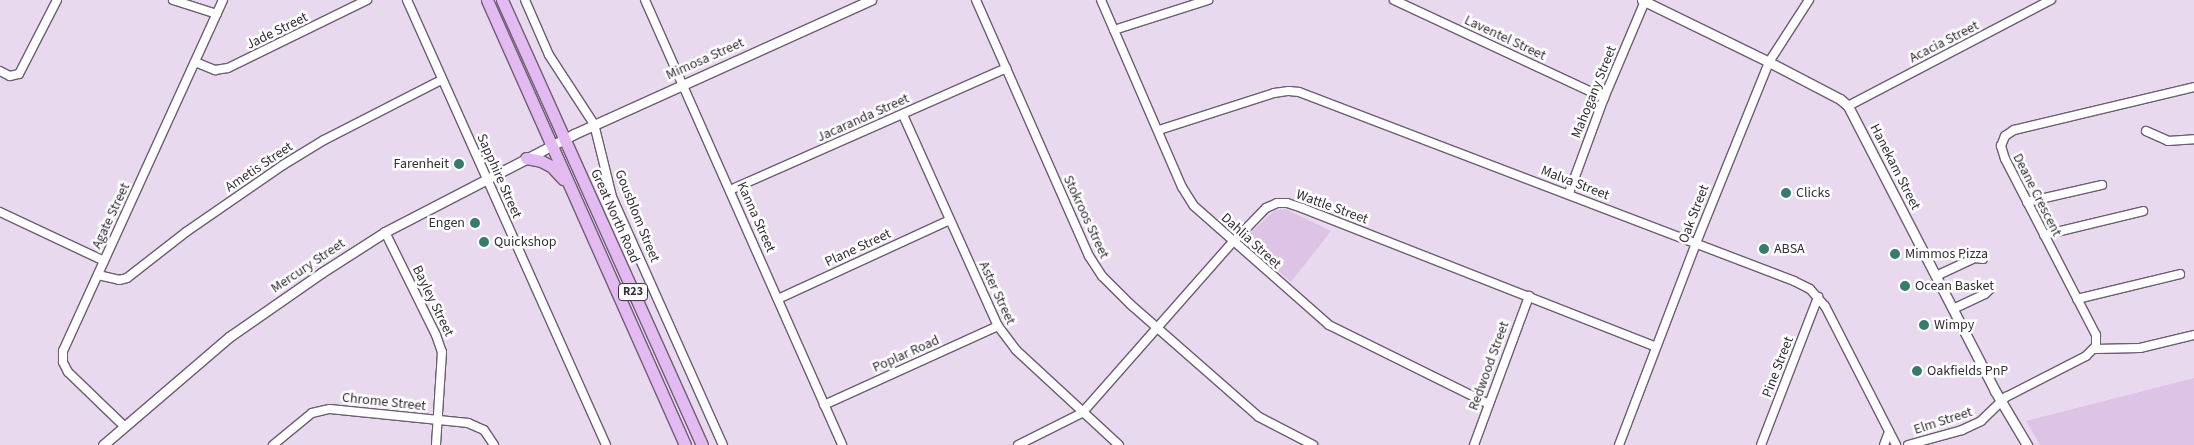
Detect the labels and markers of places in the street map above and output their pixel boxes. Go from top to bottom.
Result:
place label: Farenheit [393,156,449,172]
marker: Farenheit [453,158,465,170]
place label: Clicks [1796,185,1830,201]
marker: Clicks [1780,187,1792,199]
place label: Engen [428,215,465,231]
marker: Engen [469,217,481,229]
place label: Quickshop [494,234,557,250]
marker: Quickshop [478,236,490,248]
place label: ABSA [1774,241,1805,257]
marker: ABSA [1758,243,1770,255]
place label: Mimmos Pizza [1905,246,1988,262]
marker: Mimmos Pizza [1889,248,1901,260]
place label: Ocean Basket [1915,278,1994,294]
marker: Ocean Basket [1899,280,1911,292]
place label: Wimpy [1934,317,1974,333]
marker: Wimpy [1918,319,1930,331]
place label: Oakfields PnP [1927,363,2008,379]
marker: Oakfields PnP [1911,365,1923,377]

